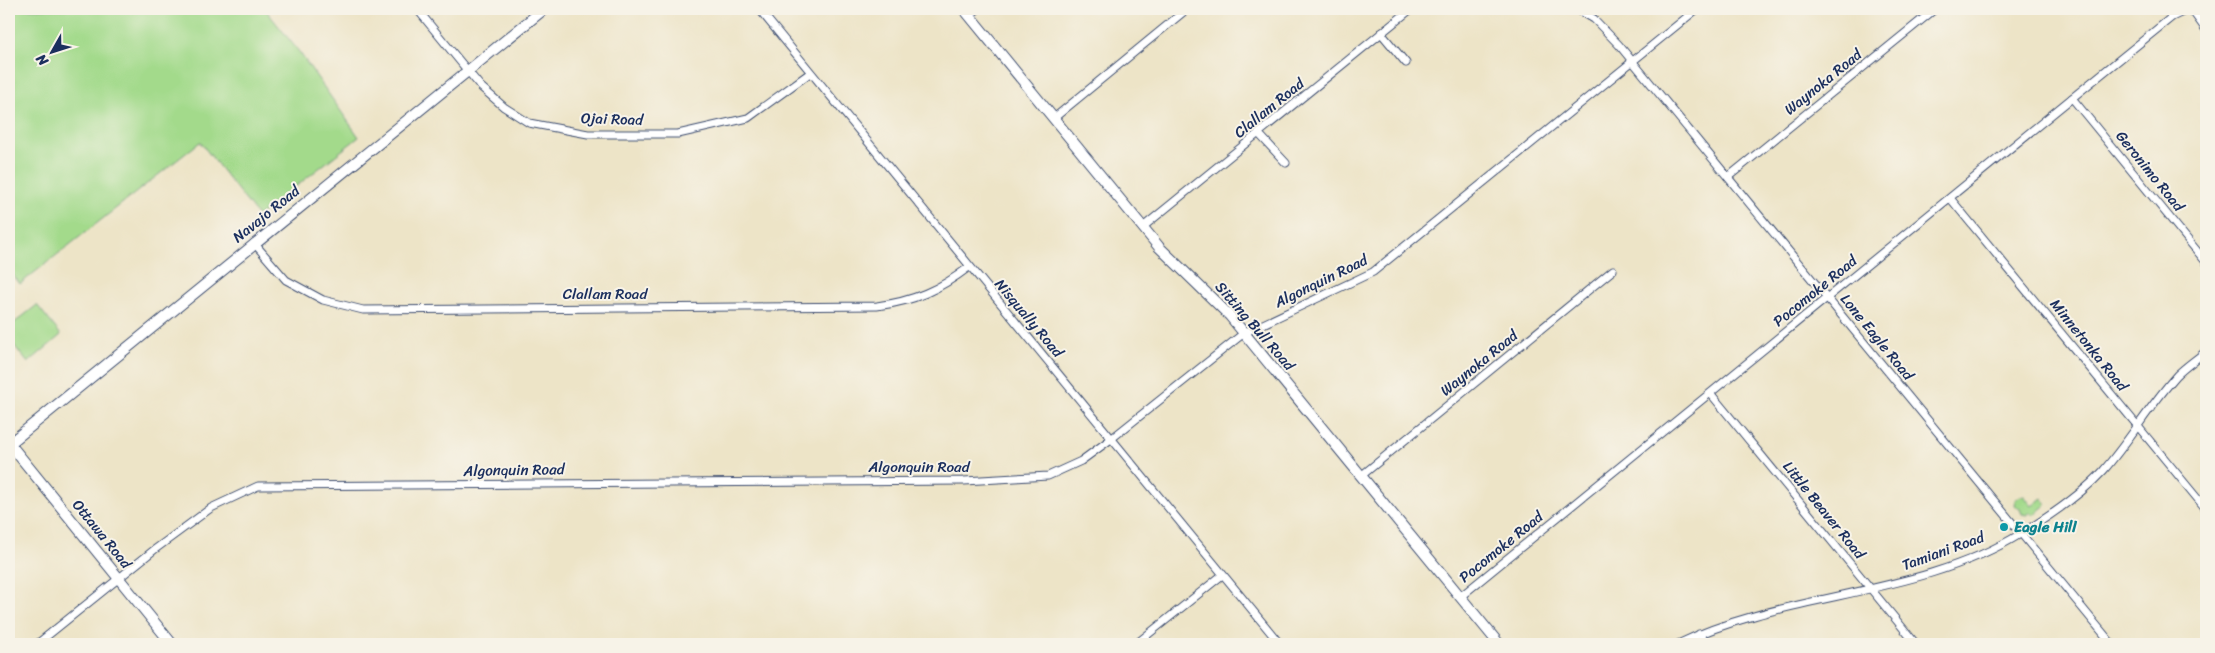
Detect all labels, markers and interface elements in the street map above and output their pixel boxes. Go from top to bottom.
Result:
north arrow [28,28,78,78]
street label: Waynoka Road [1778,42,1869,122]
text: N [29,48,56,72]
street label: Clallam Road [1228,71,1311,145]
street label: Ojai Road [580,105,645,133]
street label: Geronimo Road [2109,125,2192,218]
street label: Navajo Road [226,178,306,250]
street label: Algonquin Road [1269,247,1373,315]
street label: Pocomoke Road [1767,248,1864,333]
street label: Nisqually Road [988,273,1071,364]
street label: Sitting Bull Road [1209,275,1302,378]
street label: Clallam Road [563,281,648,307]
street label: Lone Eagle Road [1834,288,1921,387]
street label: Minnetonka Road [2043,293,2135,398]
street label: Waynoka Road [1434,323,1525,403]
street label: Algonquin Road [867,454,971,480]
street label: Little Beaver Road [1776,455,1873,566]
street label: Algonquin Road [462,456,566,484]
street label: Ottawa Road [66,493,139,575]
street label: Pocomoke Road [1453,504,1550,589]
place label: Eagle Hill [2014,514,2077,540]
marker: Eagle Hill [1998,521,2010,533]
street label: Tamiani Road [1898,524,1989,578]

